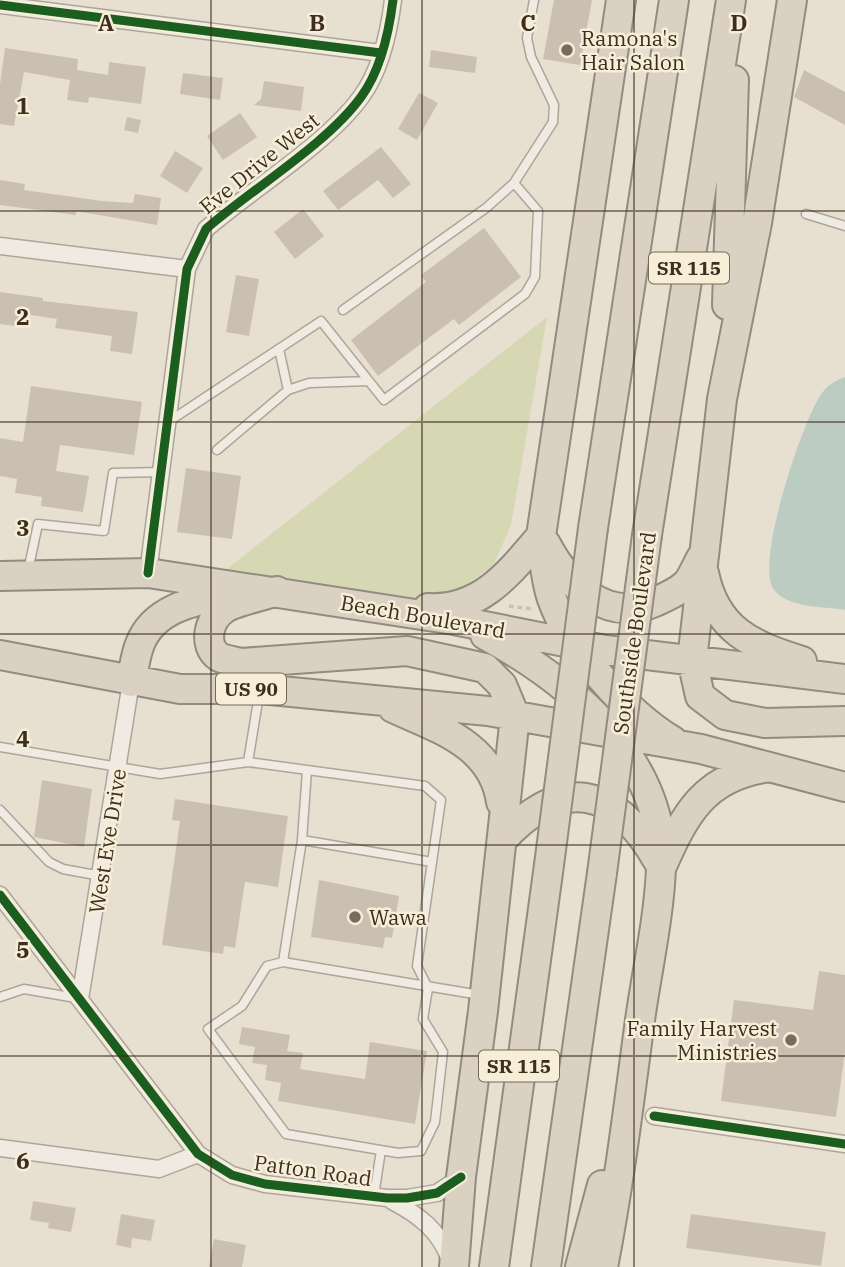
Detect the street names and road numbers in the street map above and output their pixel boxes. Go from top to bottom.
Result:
street label: Eve Drive West [193,106,325,220]
road number: SR 115 [649,252,729,284]
street label: Southside Boulevard [606,530,662,736]
street label: Beach Boulevard [338,588,508,644]
road number: US 90 [216,674,286,704]
street label: West Eve Drive [82,766,132,916]
road number: SR 115 [479,1050,559,1082]
street label: Patton Road [252,1148,374,1192]

